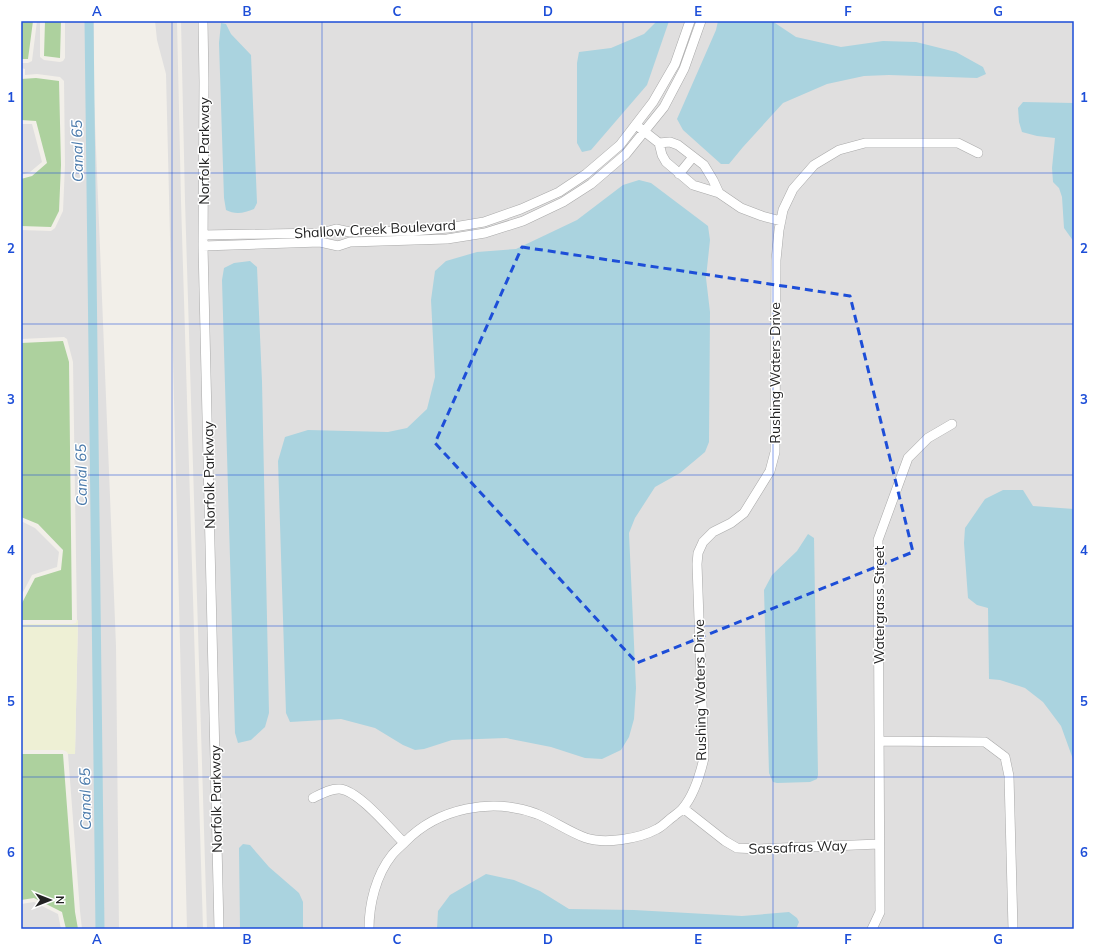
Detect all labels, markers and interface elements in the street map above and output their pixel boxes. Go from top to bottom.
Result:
text: A [92,3,102,19]
text: B [243,3,252,19]
text: C [393,3,402,19]
text: D [543,3,553,19]
text: E [694,3,702,19]
text: F [844,3,852,19]
text: G [993,3,1003,19]
text: 1 [7,89,15,105]
text: 1 [1080,89,1088,105]
street label: Norfolk Parkway [195,97,213,205]
water label: Canal 65 [67,120,87,182]
street label: Shallow Creek Boulevard [294,216,456,242]
text: 2 [7,240,15,256]
text: 2 [1080,240,1088,256]
street label: Rushing Waters Drive [766,302,784,444]
text: 3 [7,391,15,407]
text: 3 [1080,391,1088,407]
street label: Norfolk Parkway [199,420,219,529]
water label: Canal 65 [71,444,91,506]
text: 4 [7,542,15,558]
text: 4 [1080,542,1088,558]
street label: Watergrass Street [870,546,888,664]
street label: Rushing Waters Drive [690,619,710,761]
text: 5 [7,693,15,709]
text: 5 [1080,693,1088,709]
street label: Norfolk Parkway [206,744,226,853]
water label: Canal 65 [75,768,95,830]
street label: Sassafras Way [748,836,848,858]
text: 6 [7,844,15,860]
text: 6 [1080,844,1088,860]
north arrow [30,880,70,920]
text: N [53,896,67,904]
text: A [92,931,102,947]
text: B [243,931,252,947]
text: C [393,931,402,947]
text: D [543,931,553,947]
text: E [694,931,702,947]
text: F [844,931,852,947]
text: G [993,931,1003,947]

